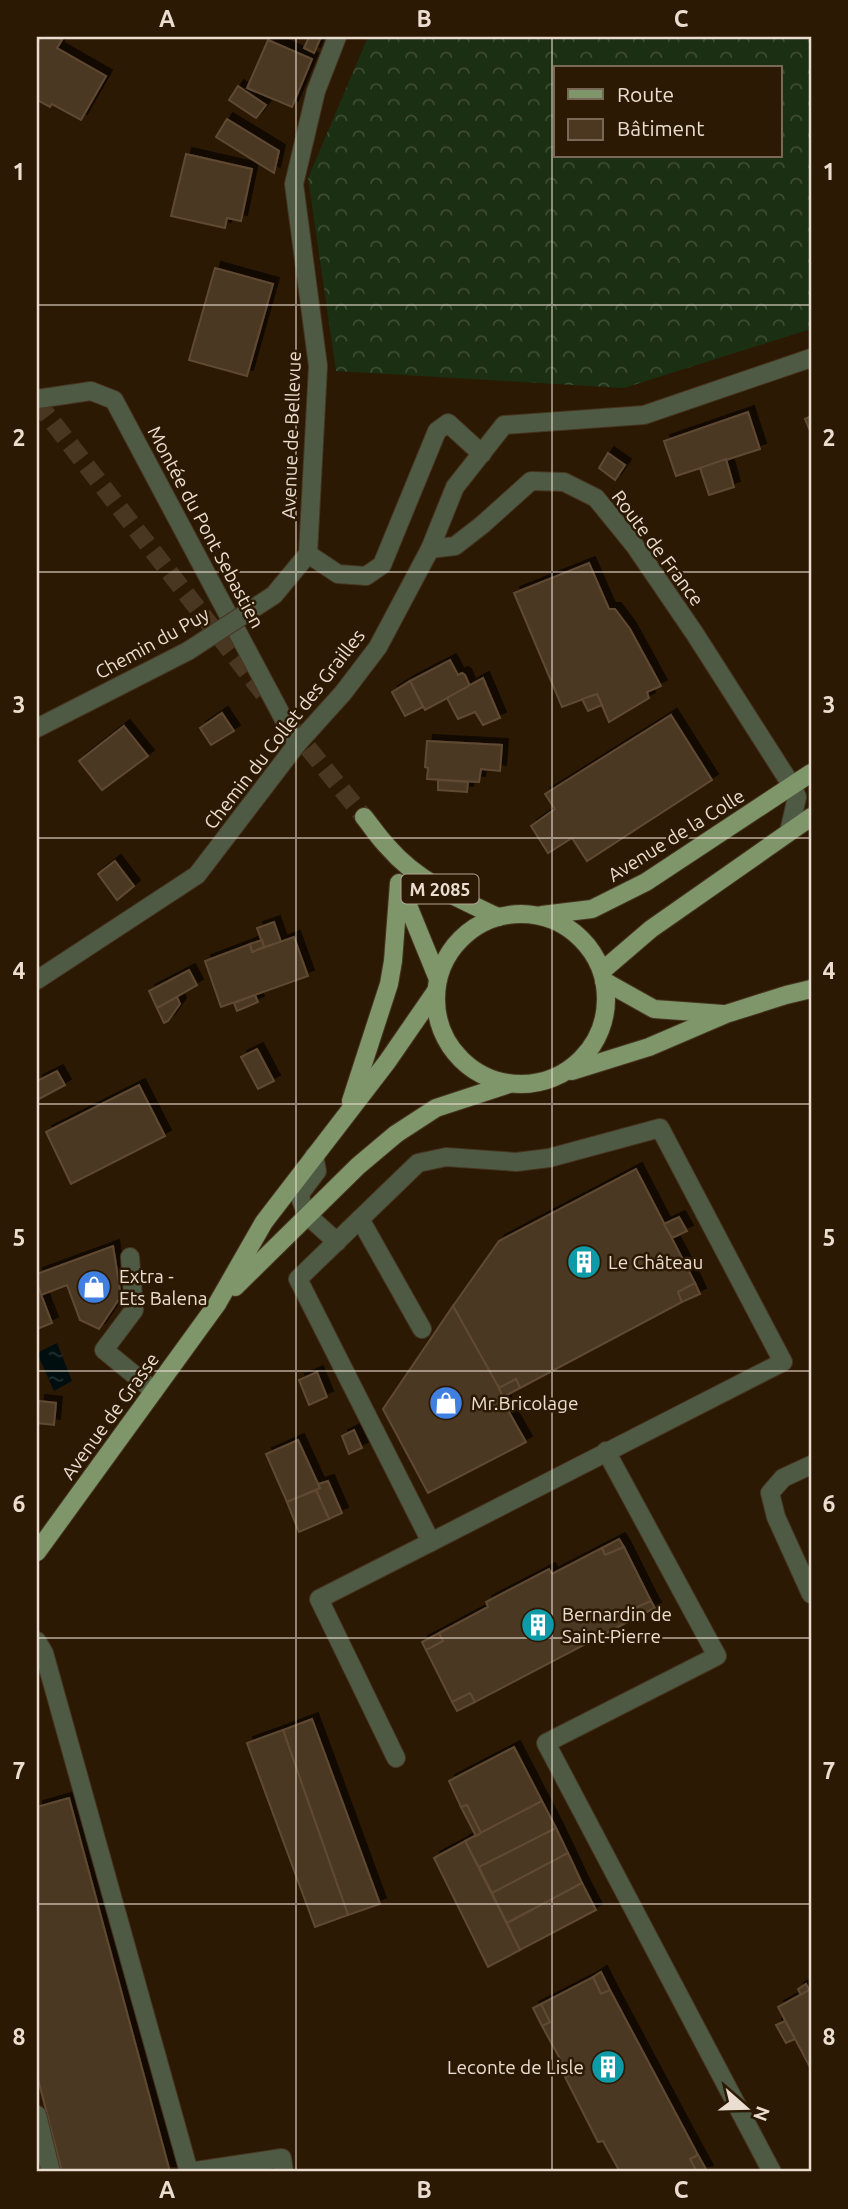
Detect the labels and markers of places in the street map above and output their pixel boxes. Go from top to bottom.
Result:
building icon: Le Château [565,1243,603,1281]
place label: Le Château [608,1251,703,1273]
place label: Extra - Ets Balena [119,1265,208,1309]
shop icon: Extra - Ets Balena [75,1268,113,1306]
shop icon: Mr.Bricolage [427,1384,465,1422]
place label: Mr.Bricolage [471,1392,578,1414]
place label: Bernardin de Saint-Pierre [562,1603,672,1647]
building icon: Bernardin de Saint-Pierre [519,1606,557,1644]
building icon: Leconte de Lisle [589,2048,627,2086]
place label: Leconte de Lisle [447,2056,584,2078]

